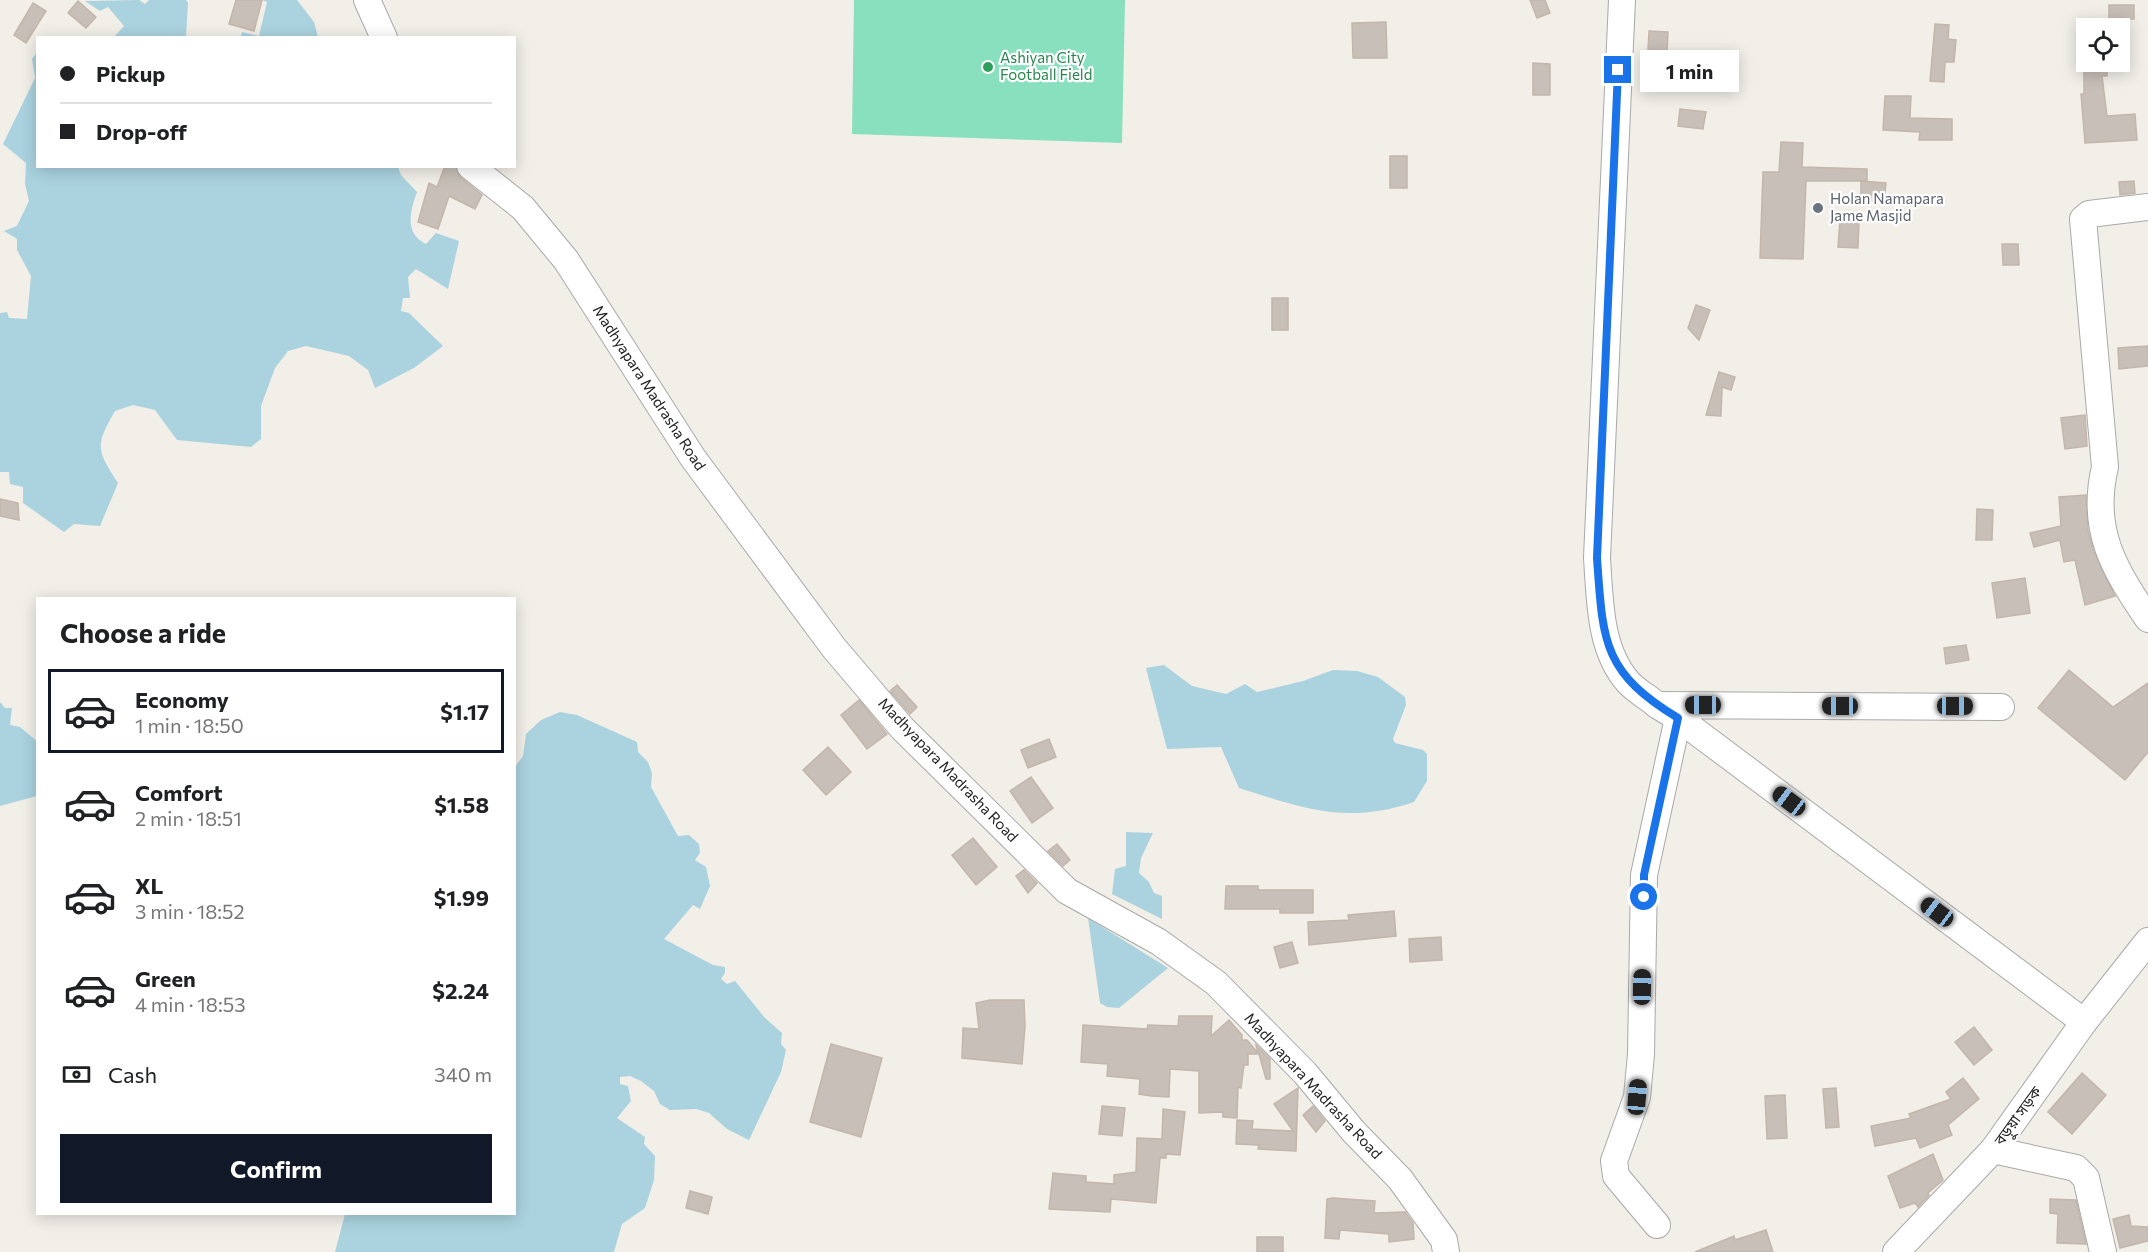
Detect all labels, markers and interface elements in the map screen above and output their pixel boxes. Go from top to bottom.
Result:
map controls [2076,18,2130,72]
button: locate [2076,18,2130,72]
place label: Ashiyan City Football Field [1000,48,1092,83]
callout: 1 min [1639,49,1738,91]
route end [1604,56,1631,83]
text: 1 min [1666,59,1713,83]
text: Pickup [96,60,165,87]
marker: Ashiyan City Football Field [981,60,995,74]
text: Drop-off [96,118,187,145]
place label: Holan Namapara Jame Masjid [1830,189,1944,224]
marker: Holan Namapara Jame Masjid [1811,201,1825,215]
street label: Madhyapara Madrasha Road [590,301,710,473]
text: Choose a ride [60,616,226,649]
icon: car [63,684,117,738]
text: Economy [135,686,229,713]
street label: Madhyapara Madrasha Road [875,693,1022,845]
car [1685,696,1721,714]
car [1822,697,1858,715]
car [1937,697,1973,715]
text: $1.17 [440,698,489,725]
text: 1 min · 18:50 [135,713,244,737]
icon: car [63,777,117,831]
text: Comfort [135,779,223,806]
car [1769,783,1809,819]
text: $1.58 [434,791,489,818]
text: 2 min · 18:51 [135,806,242,830]
icon: car [63,870,117,924]
text: XL [135,872,163,899]
route start [1630,883,1657,910]
text: $1.99 [434,884,489,911]
car [1917,894,1957,930]
text: 3 min · 18:52 [135,899,245,923]
icon: car [63,963,117,1017]
text: Green [135,965,196,992]
car [1633,969,1651,1005]
text: $2.24 [432,977,489,1004]
text: 4 min · 18:53 [135,992,246,1016]
street label: Madhyapara Madrasha Road [1241,1008,1386,1162]
icon: cash [60,1058,93,1091]
text: Cash [108,1061,157,1088]
text: 340 m [434,1062,492,1086]
car [1626,1078,1648,1116]
street label: বড়ুয়া সড়ক [1989,1082,2048,1151]
button: Confirm [60,1134,492,1203]

